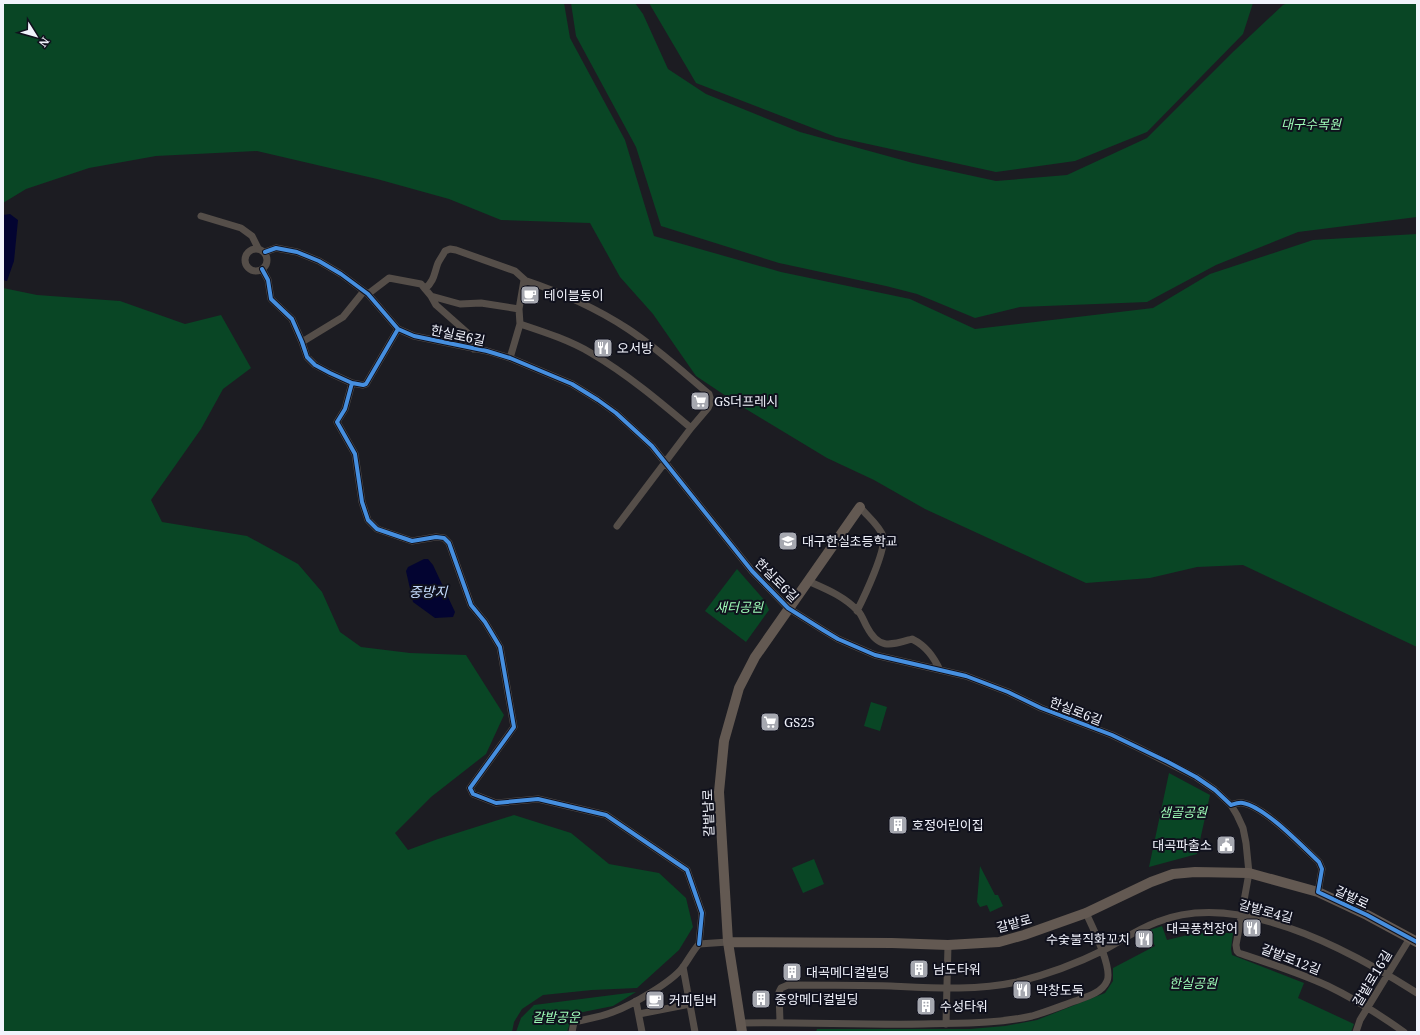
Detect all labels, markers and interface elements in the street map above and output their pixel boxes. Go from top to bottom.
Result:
north arrow [16,16,56,56]
text: N [36,34,53,51]
park label: 대구수목원 [1281,115,1342,133]
cafe icon: 테이블동이 [519,284,541,306]
place label: 테이블동이 [544,286,604,304]
street label: 한실로6길 [429,320,487,350]
restaurant icon: 오서방 [592,337,614,359]
place label: 오서방 [617,339,653,357]
supermarket icon: GS더프레시 [689,390,711,412]
place label: GS더프레시 [714,392,778,410]
school or university icon: 대구한실초등학교 [777,530,799,552]
place label: 대구한실초등학교 [802,532,898,550]
street label: 한실로6길 [751,554,803,606]
water label: 중방지 [409,582,448,601]
park label: 새터공원 [715,598,764,616]
street label: 한실로6길 [1047,693,1105,729]
supermarket icon: GS25 [759,711,781,733]
place label: GS25 [784,713,815,731]
street label: 갈밭남로 [698,789,718,837]
park label: 샘골공원 [1159,803,1208,821]
building icon: 호정어린이집 [887,814,909,836]
place label: 호정어린이집 [912,816,984,834]
public building icon: 대곡파출소 [1215,834,1237,856]
place label: 대곡파출소 [1152,836,1212,854]
street label: 갈밭로 [1332,881,1372,913]
street label: 갈밭로4길 [1237,895,1295,927]
street label: 갈밭로 [994,910,1034,936]
restaurant icon: 대곡풍천장어 [1241,917,1263,939]
place label: 대곡풍천장어 [1166,919,1238,937]
restaurant icon: 수숯불직화꼬치 [1133,928,1155,950]
place label: 수숯불직화꼬치 [1046,930,1130,948]
street label: 갈밭로12길 [1259,939,1323,979]
street label: 갈밭로16길 [1348,947,1396,1009]
building icon: 남도타워 [908,958,930,980]
place label: 남도타워 [933,960,981,978]
building icon: 대곡메디컬빌딩 [781,961,803,983]
place label: 대곡메디컬빌딩 [806,963,890,981]
park label: 한실공원 [1169,974,1218,992]
restaurant icon: 막창도둑 [1011,979,1033,1001]
place label: 막창도둑 [1036,981,1084,999]
building icon: 중앙메디컬빌딩 [750,988,772,1010]
cafe icon: 커피팀버 [644,989,666,1011]
place label: 중앙메디컬빌딩 [775,990,859,1008]
place label: 커피팀버 [669,991,717,1009]
building icon: 수성타워 [915,995,937,1017]
place label: 수성타워 [940,997,988,1015]
park label: 갈밭공운 [532,1008,581,1026]

